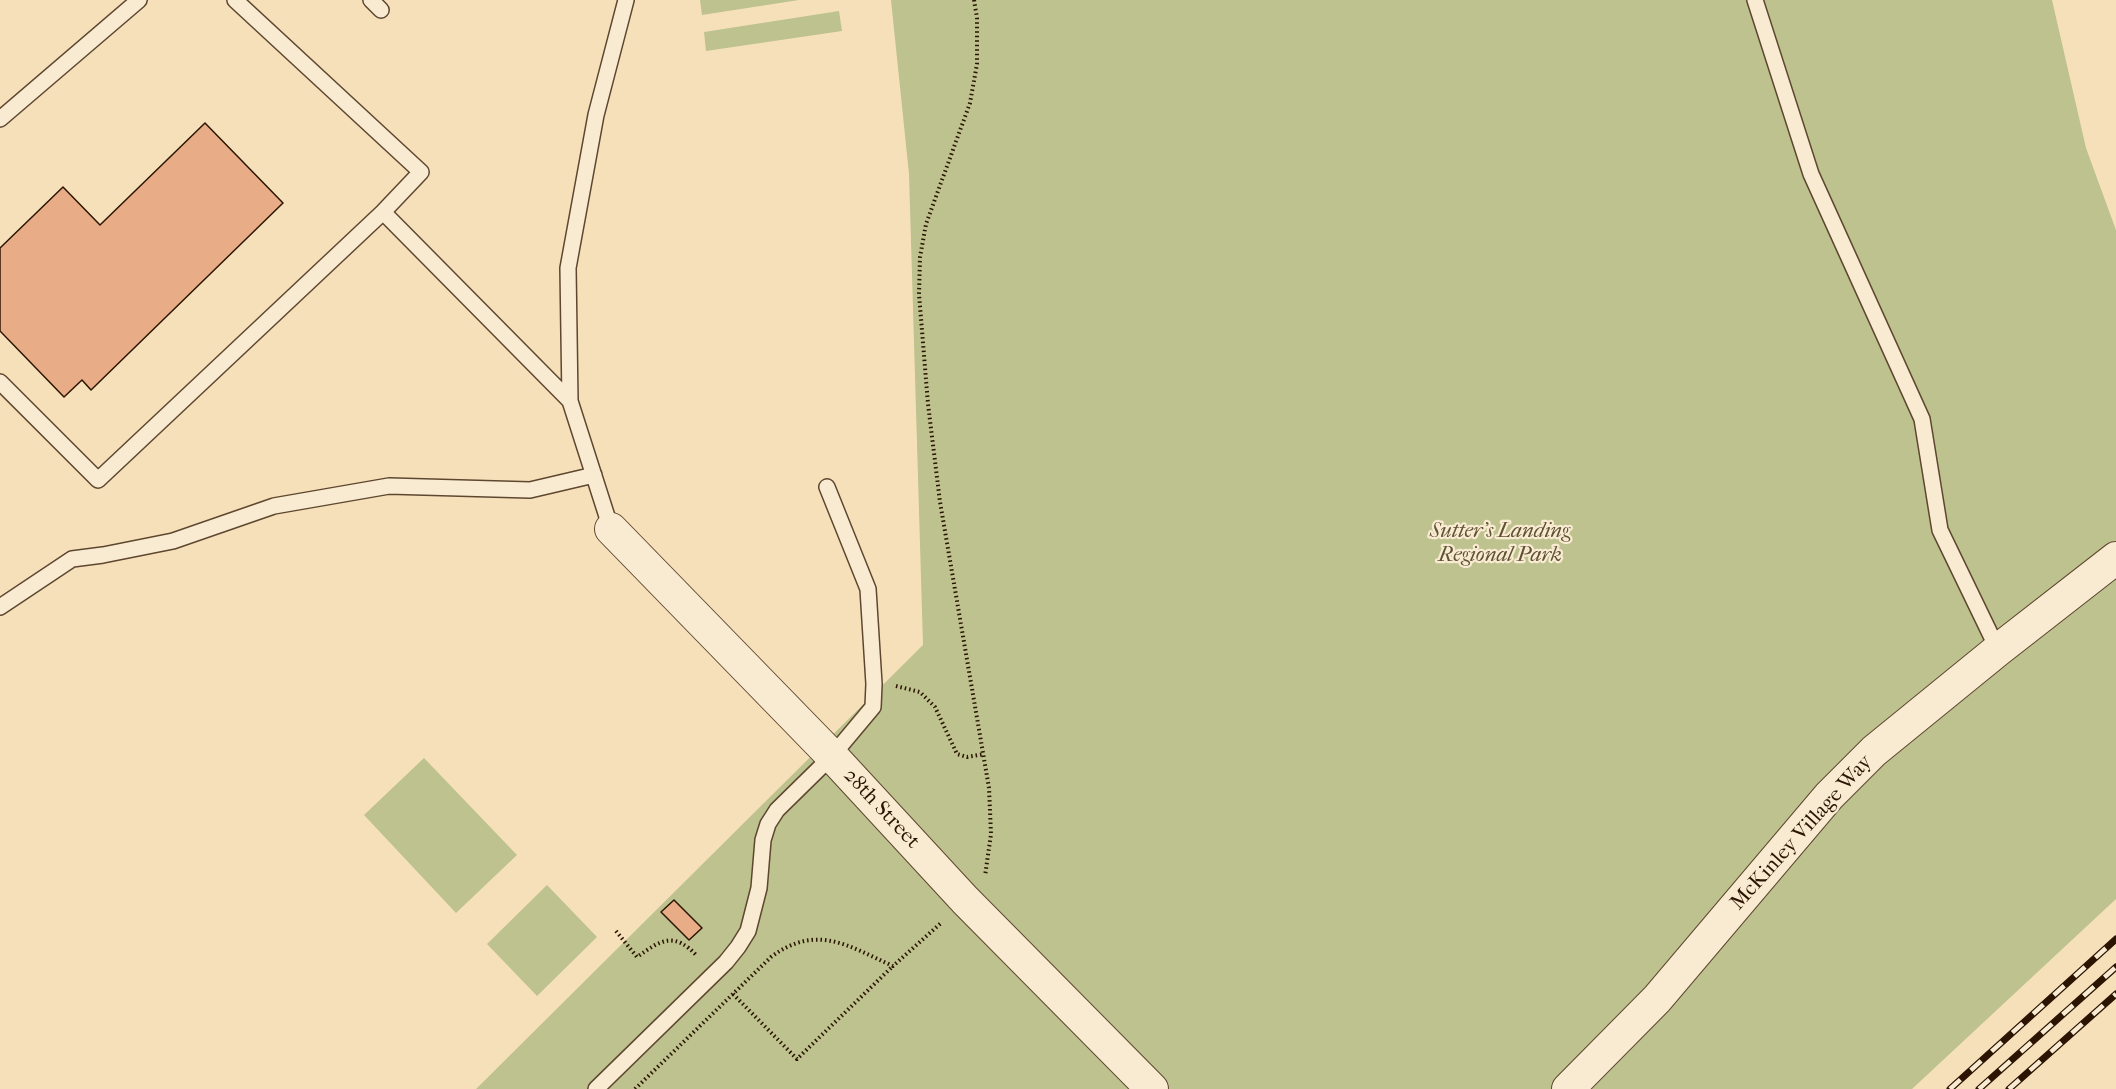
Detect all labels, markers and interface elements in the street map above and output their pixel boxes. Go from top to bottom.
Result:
park label: Sutter's Landing Regional Park [1430,519,1570,569]
street label: McKinley Village Way [1726,750,1878,916]
street label: 28th Street [837,764,925,854]

